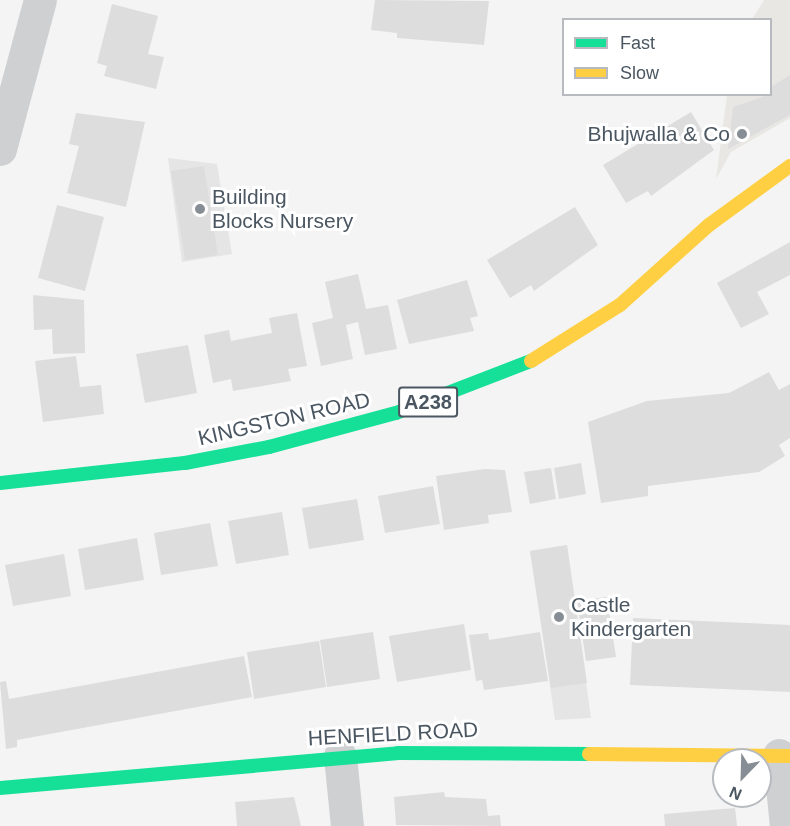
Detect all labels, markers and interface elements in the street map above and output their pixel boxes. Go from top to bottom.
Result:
legend [562,18,772,96]
text: Fast [620,33,655,53]
text: Slow [620,63,659,83]
place label: Bhujwalla & Co [588,121,730,147]
marker: Bhujwalla & Co [735,127,749,141]
place label: Building Blocks Nursery [212,184,353,234]
marker: Building Blocks Nursery [193,202,207,216]
road number: A238 [398,385,458,419]
street label: KINGSTON ROAD [196,387,372,451]
place label: Castle Kindergarten [571,592,691,642]
marker: Castle Kindergarten [552,610,566,624]
street label: HENFIELD ROAD [307,717,479,751]
north arrow [712,748,772,808]
text: N [727,783,744,803]

